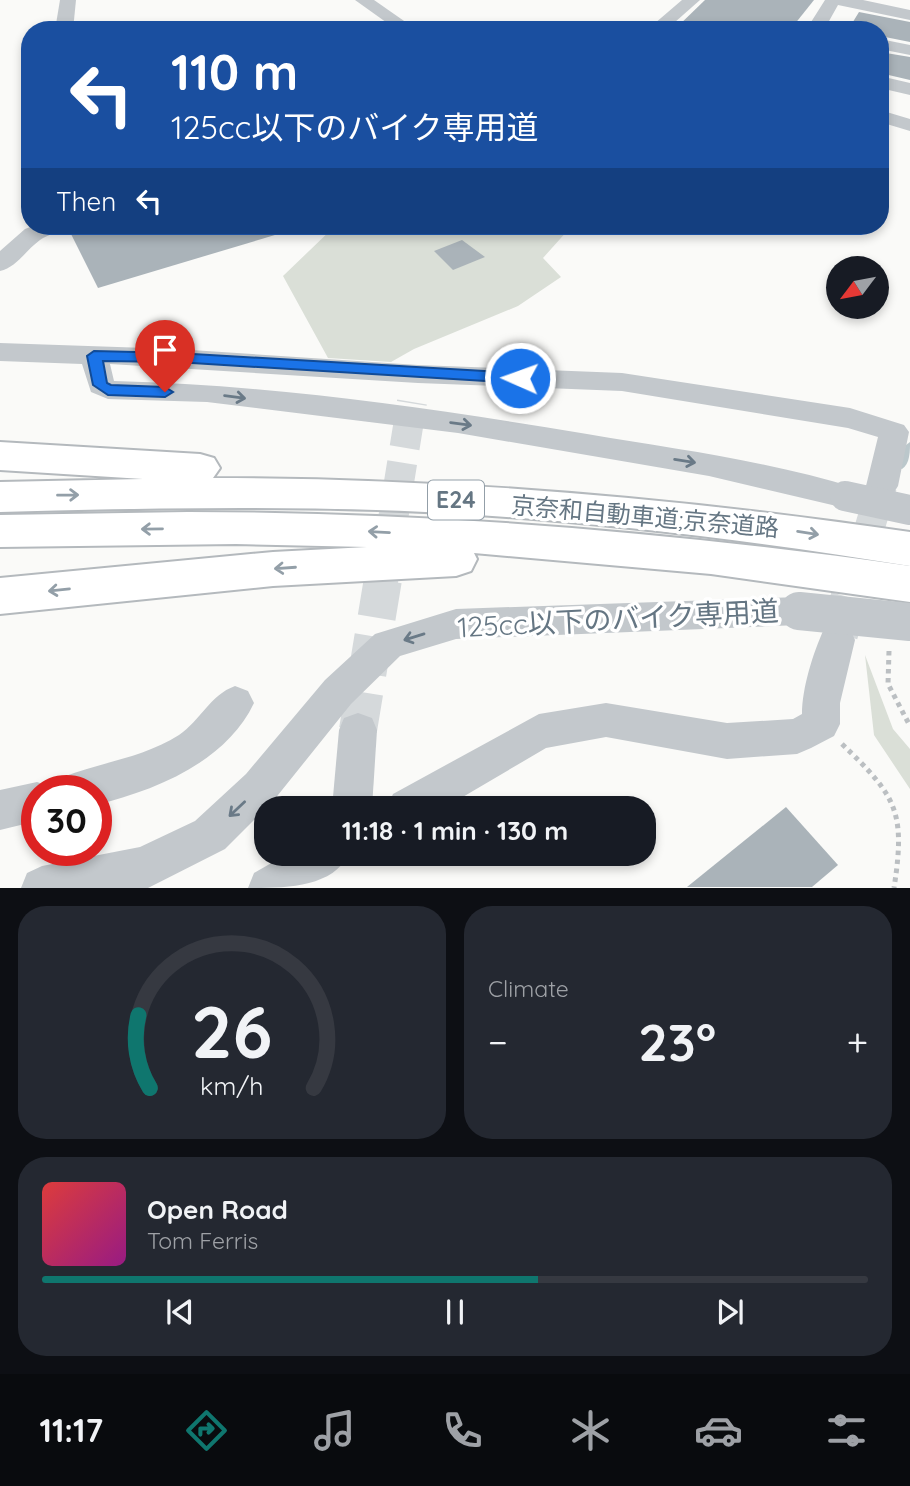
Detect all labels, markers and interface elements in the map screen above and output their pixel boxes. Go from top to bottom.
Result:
text: 110 m [171,41,298,102]
icon: left [56,49,147,140]
text: 125cc以下のバイク専用道 [171,107,539,147]
icon: left [130,182,168,220]
text: Then [56,185,116,218]
north arrow [826,256,889,318]
map controls [826,256,889,319]
pin [135,320,195,392]
icon: arrive [146,331,184,369]
position arrow [483,341,557,415]
one-way arrow [223,390,246,403]
one-way arrow [449,417,472,430]
one-way arrow [674,455,696,468]
road number: E24 [428,480,484,520]
one-way arrow [56,488,79,502]
street label: 京奈和自動車道;京奈道路 [510,489,780,543]
one-way arrow [140,522,163,536]
one-way arrow [368,525,391,538]
one-way arrow [796,527,819,540]
one-way arrow [274,562,297,575]
one-way arrow [48,584,71,597]
street label: 125cc以下のバイク専用道 [456,593,779,644]
one-way arrow [404,631,426,644]
speed limit sign: 30 [21,775,112,866]
one-way arrow [228,801,245,818]
text: 11:18 · 1 min · 130 m [342,814,568,847]
text: Climate [488,974,569,1003]
text: 26 [191,986,273,1077]
text: 23° [638,1009,716,1074]
text: − [488,1018,508,1066]
text: + [847,1018,868,1066]
text: km/h [200,1070,264,1101]
text: Open Road [147,1193,288,1226]
text: Tom Ferris [147,1226,258,1255]
icon: previous [161,1293,199,1331]
icon: pause [436,1293,474,1331]
icon: next [711,1293,749,1331]
icon: directions [182,1406,231,1455]
icon: music [310,1406,359,1455]
icon: phone [438,1406,487,1455]
icon: climate [566,1406,615,1455]
icon: car [694,1406,743,1455]
icon: filters [822,1406,871,1455]
text: 11:17 [39,1410,103,1450]

